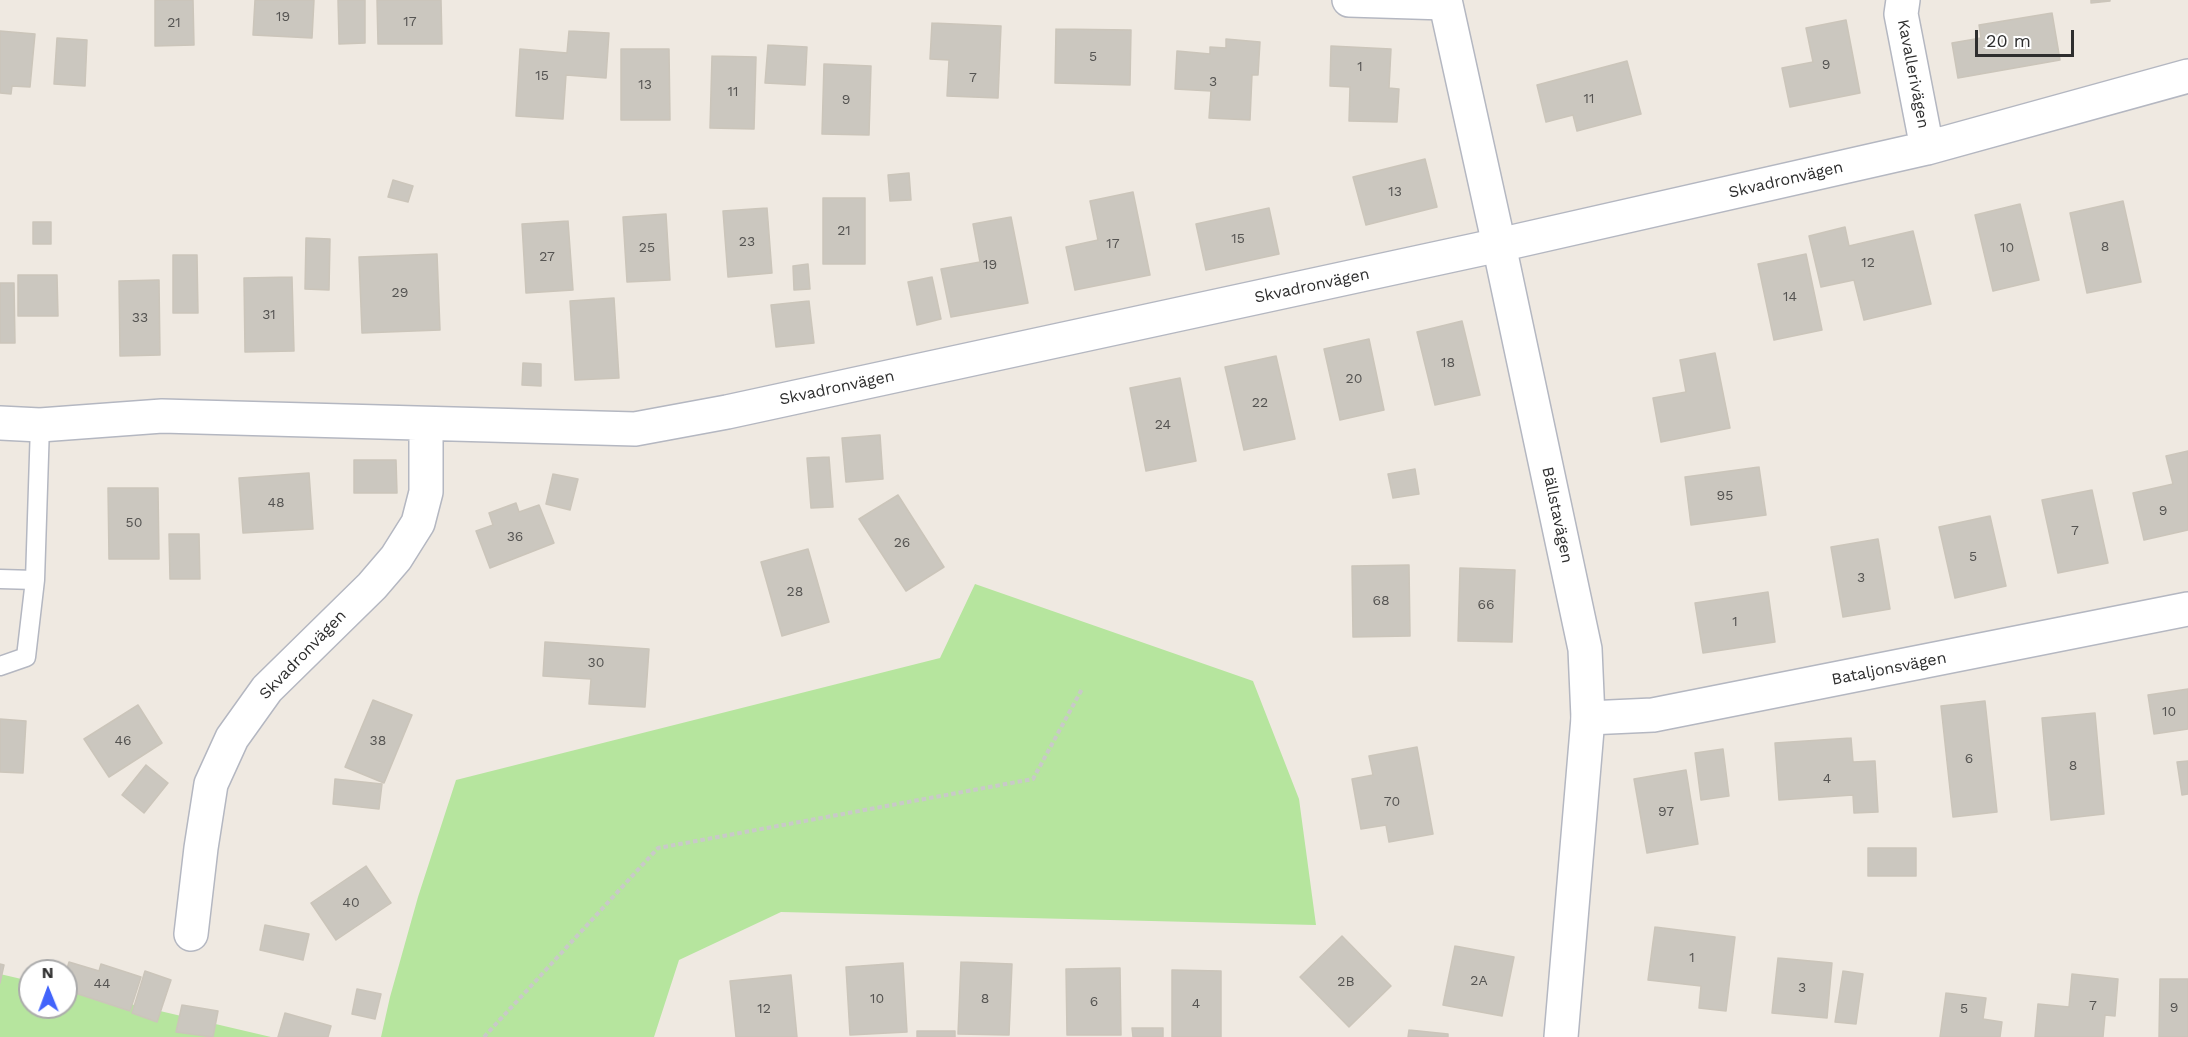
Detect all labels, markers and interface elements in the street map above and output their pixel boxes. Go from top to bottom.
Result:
house number: 19 [276,9,290,25]
house number: 17 [403,14,417,30]
house number: 21 [167,15,181,31]
street label: Kavallerivägen [1893,18,1933,130]
scale bar [1978,18,2077,56]
text: 20 m [1986,30,2031,51]
house number: 5 [1089,49,1097,65]
house number: 9 [1822,57,1830,73]
house number: 1 [1357,59,1363,75]
house number: 15 [535,68,549,84]
house number: 7 [969,70,977,86]
house number: 3 [1209,74,1217,90]
house number: 13 [638,77,652,93]
house number: 11 [728,84,738,100]
house number: 11 [1584,91,1594,107]
house number: 9 [842,92,850,108]
street label: Skvadronvägen [1727,157,1845,203]
house number: 13 [1388,184,1402,200]
house number: 21 [837,223,851,239]
house number: 15 [1231,231,1245,247]
house number: 23 [739,234,755,250]
house number: 17 [1106,236,1120,252]
house number: 8 [2101,239,2109,255]
house number: 25 [639,240,655,256]
house number: 10 [2000,240,2014,256]
house number: 27 [539,249,555,265]
house number: 12 [1861,255,1875,271]
house number: 19 [983,257,997,273]
street label: Skvadronvägen [1253,264,1371,308]
house number: 29 [392,285,408,301]
house number: 14 [1783,289,1797,305]
house number: 31 [262,307,276,323]
house number: 33 [132,310,148,326]
house number: 18 [1441,355,1455,371]
street label: Skvadronvägen [778,366,896,410]
house number: 20 [1346,371,1362,387]
house number: 22 [1252,395,1268,411]
house number: 24 [1155,417,1171,433]
street label: Bällstavägen [1537,465,1577,565]
house number: 95 [1717,488,1733,504]
house number: 48 [267,495,285,511]
house number: 9 [2159,503,2167,519]
house number: 50 [126,515,142,531]
house number: 7 [2071,523,2079,539]
house number: 36 [507,529,523,545]
house number: 26 [894,535,910,551]
house number: 5 [1969,549,1977,565]
house number: 3 [1857,570,1865,586]
house number: 28 [787,584,803,600]
house number: 68 [1372,593,1390,609]
house number: 66 [1477,597,1495,613]
street label: Skvadronvägen [255,606,351,704]
house number: 1 [1732,614,1738,630]
street label: Bataljonsvägen [1830,648,1948,690]
house number: 30 [588,655,604,671]
house number: 10 [2162,704,2176,720]
house number: 46 [114,733,132,749]
house number: 38 [370,733,386,749]
house number: 6 [1965,751,1973,767]
house number: 8 [2069,758,2077,774]
house number: 4 [1823,771,1831,787]
house number: 70 [1384,794,1400,810]
house number: 97 [1658,804,1674,820]
house number: 40 [342,895,360,911]
house number: 1 [1689,950,1695,966]
north arrow [18,959,78,1019]
text: N [42,963,54,982]
house number: 2A [1470,973,1488,989]
house number: 2B [1337,974,1355,990]
house number: 44 [93,976,111,992]
house number: 3 [1798,980,1806,996]
house number: 10 [870,991,884,1007]
house number: 8 [981,991,989,1007]
house number: 6 [1090,994,1098,1010]
house number: 4 [1192,996,1200,1012]
house number: 7 [2089,998,2097,1014]
house number: 9 [2170,1000,2178,1016]
house number: 12 [757,1001,771,1017]
house number: 5 [1960,1001,1968,1017]

